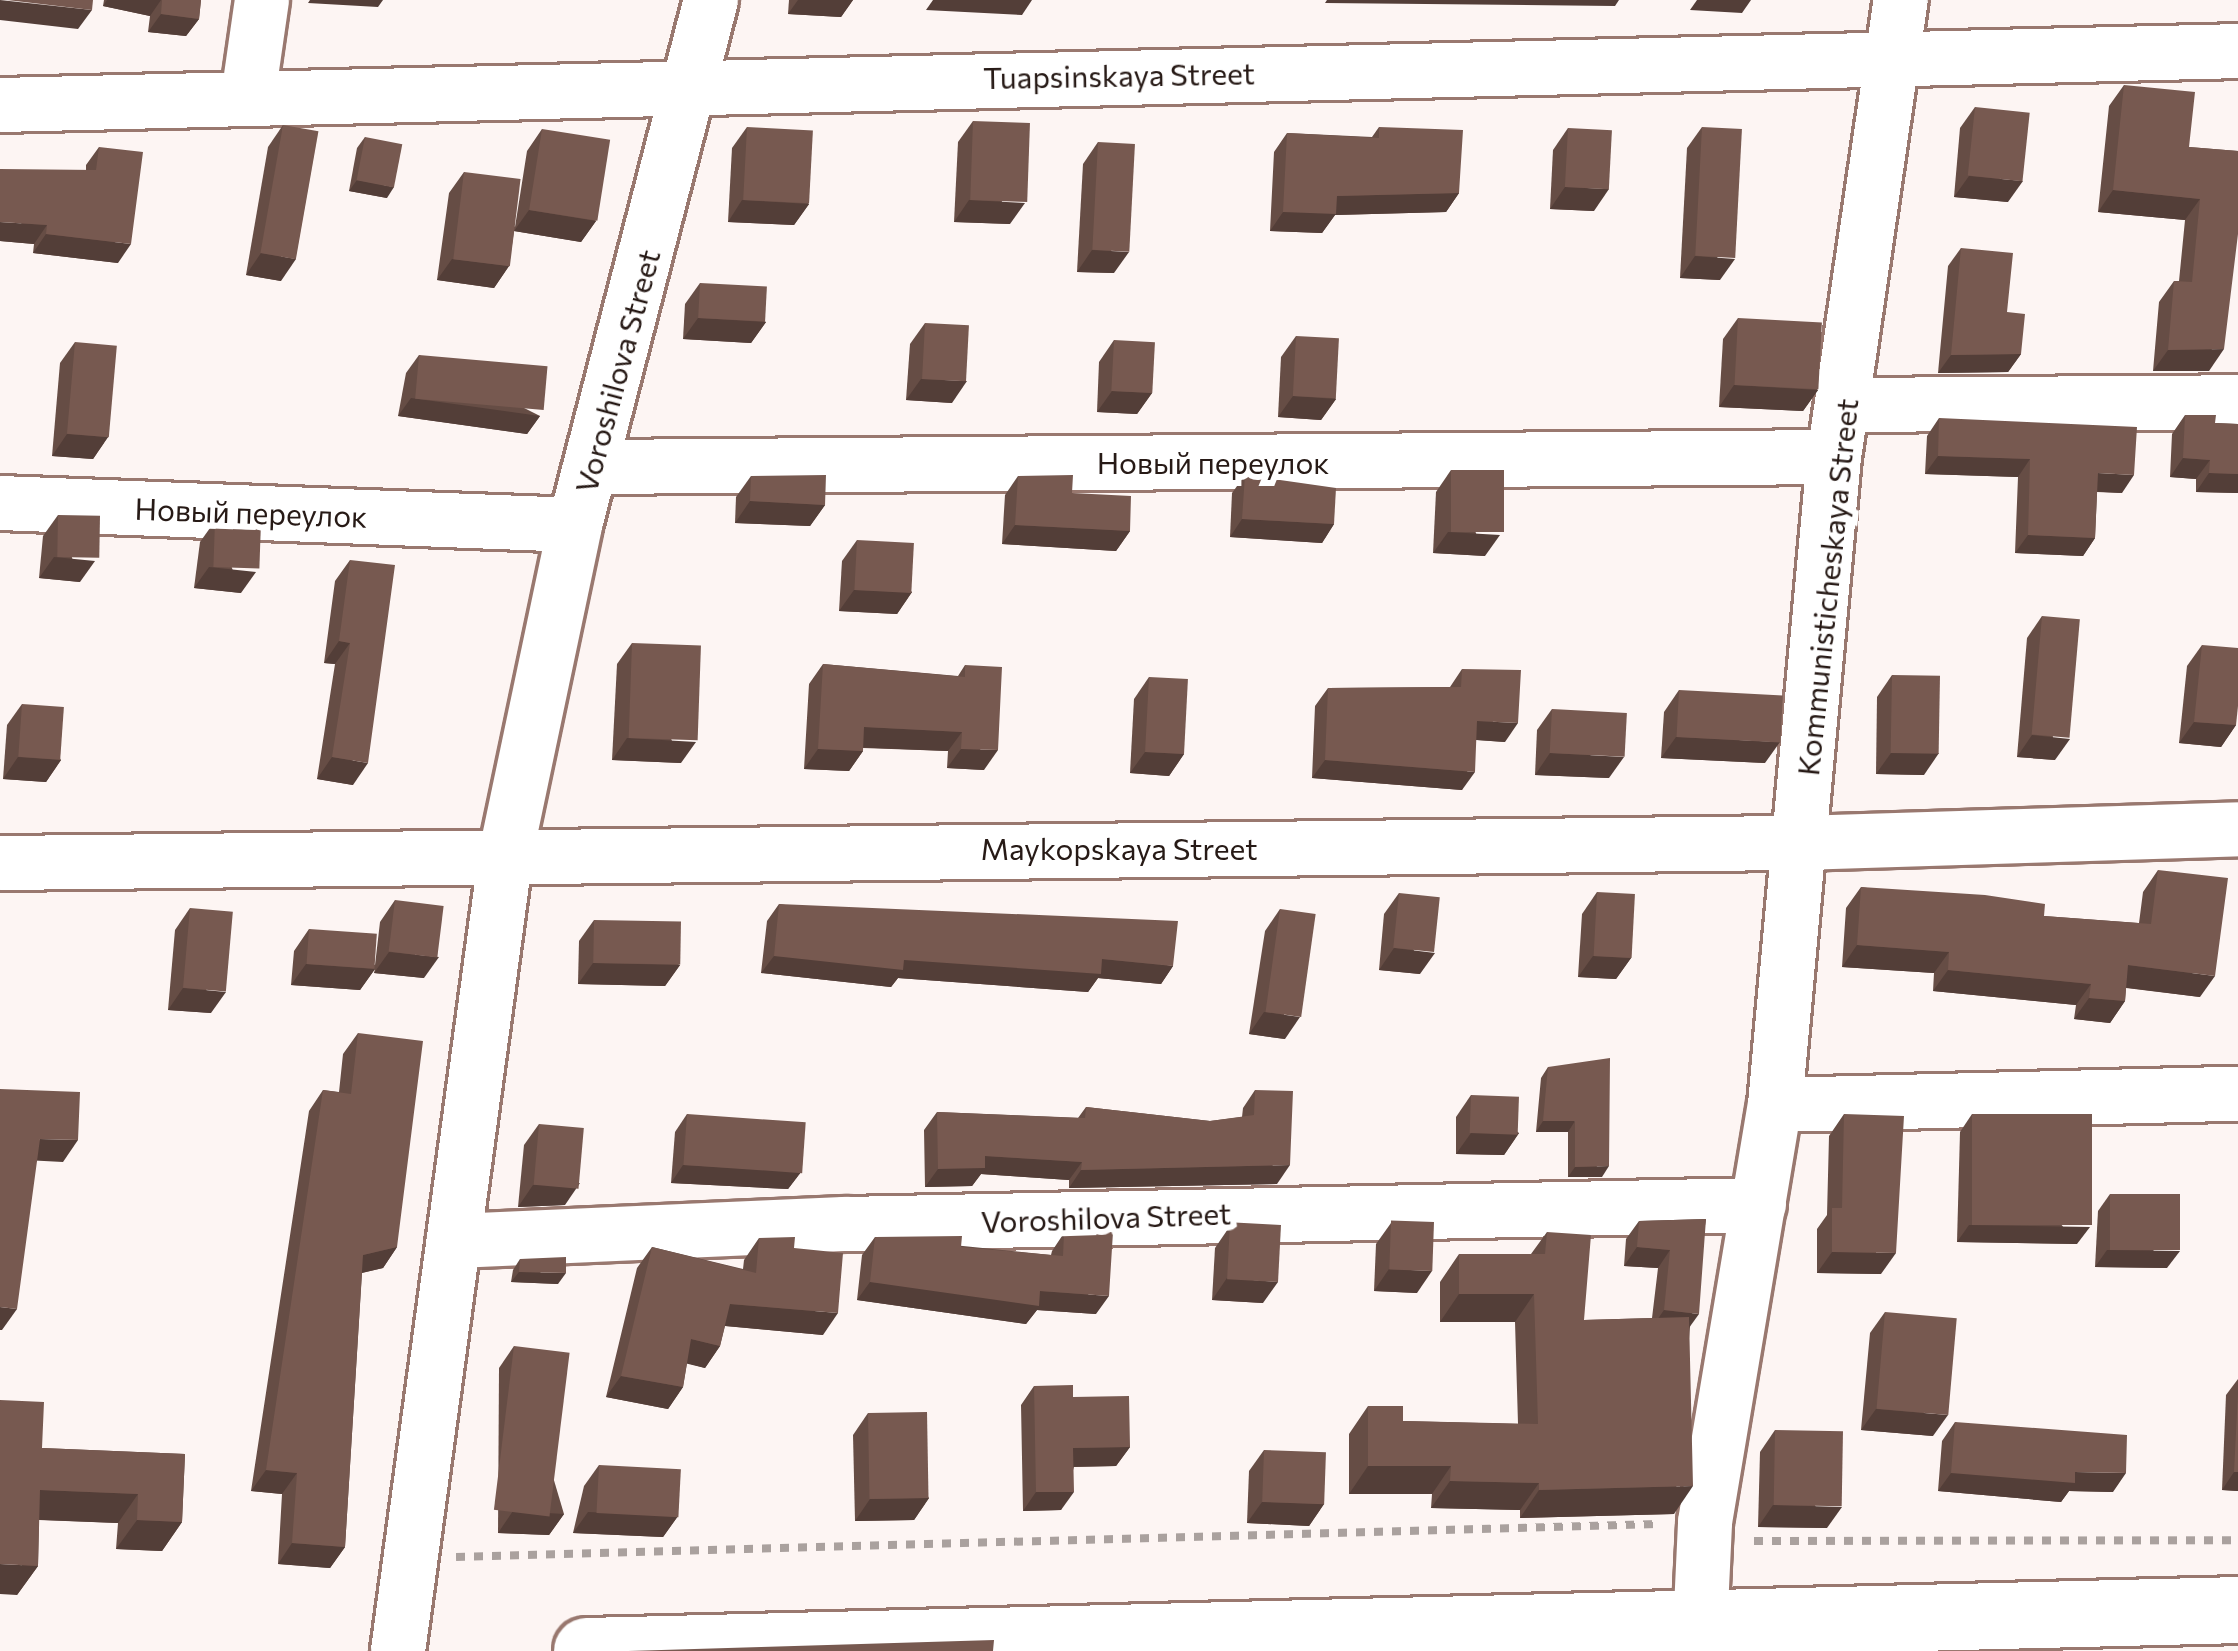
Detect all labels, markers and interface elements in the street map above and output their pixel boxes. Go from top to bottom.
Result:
street label: Tuapsinskaya Street [983,55,1255,95]
street label: Voroshilova Street [567,245,667,497]
street label: Kommunisticheskaya Street [1789,397,1865,777]
street label: Новый переулок [1097,444,1329,480]
street label: Новый переулок [134,490,368,534]
street label: Maykopskaya Street [981,830,1257,866]
street label: Voroshilova Street [980,1195,1232,1239]

